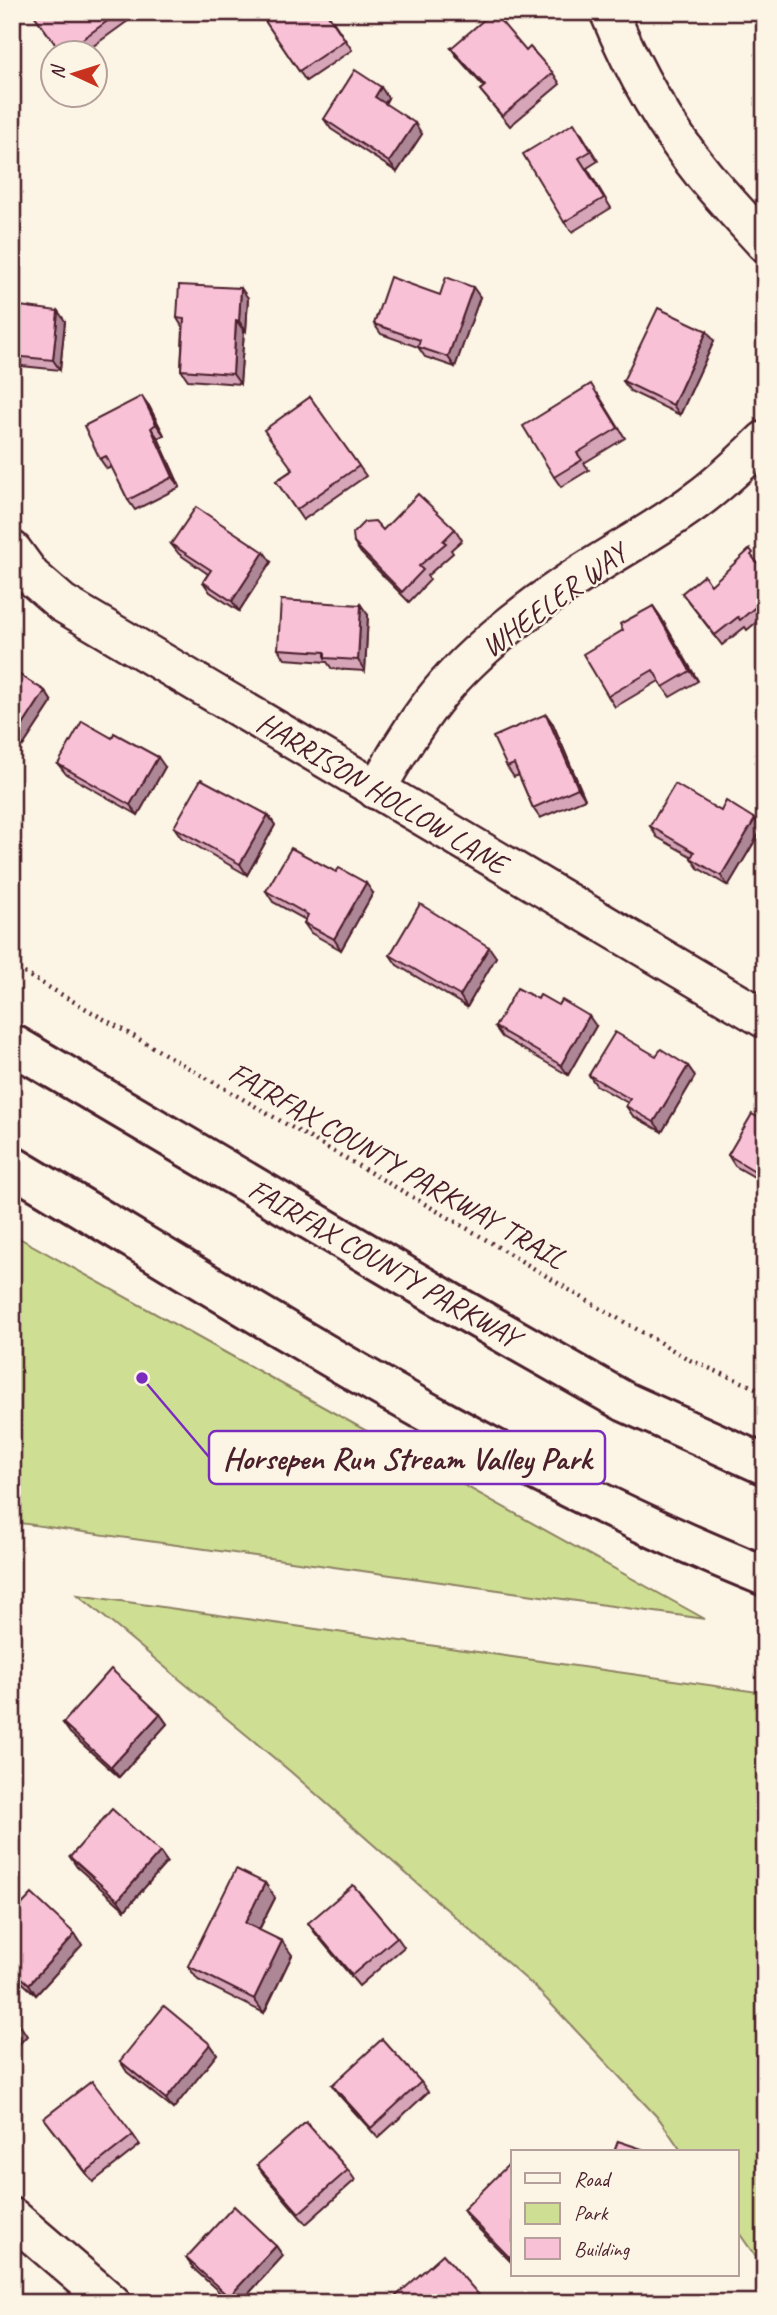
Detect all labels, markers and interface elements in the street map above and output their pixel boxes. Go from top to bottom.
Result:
north arrow [38,38,108,108]
text: N [46,63,71,80]
street label: WHEELER WAY [474,532,637,666]
street label: HARRISON HOLLOW LANE [250,703,517,885]
street label: FAIRFAX COUNTY PARKWAY TRAIL [221,1053,573,1277]
street label: FAIRFAX COUNTY PARKWAY [241,1170,527,1356]
callout: Horsepen Run Stream Valley Park [209,1431,605,1484]
text: Horsepen Run Stream Valley Park [223,1438,594,1479]
legend [511,2150,738,2276]
text: Road [574,2166,613,2192]
text: Park [574,2200,609,2226]
text: Building [574,2236,631,2262]

